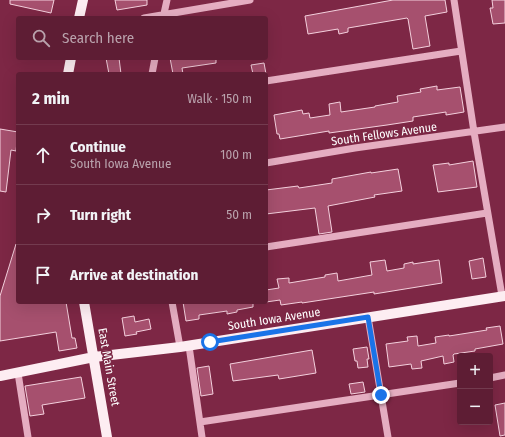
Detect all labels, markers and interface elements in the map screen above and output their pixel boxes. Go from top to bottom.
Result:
search box [16,16,268,60]
icon: search [30,27,52,49]
text: Search here [62,29,134,47]
text: 2 min [32,88,70,109]
text: Walk · 150 m [187,91,252,106]
street label: South Fellows Avenue [330,120,438,148]
text: Continue [70,138,126,156]
icon: ahead [32,144,54,166]
text: 100 m [220,147,252,162]
text: South Iowa Avenue [70,156,171,171]
icon: right [32,204,54,226]
text: Turn right [70,206,131,224]
text: 50 m [226,207,252,222]
icon: arrive [32,264,54,286]
text: Arrive at destination [70,266,198,284]
street label: South Iowa Avenue [227,305,321,333]
street label: East Main Street [95,327,123,407]
route start [201,333,219,351]
map controls [457,353,493,425]
button: + [457,353,493,389]
route end [372,386,390,404]
button: − [457,389,493,425]

